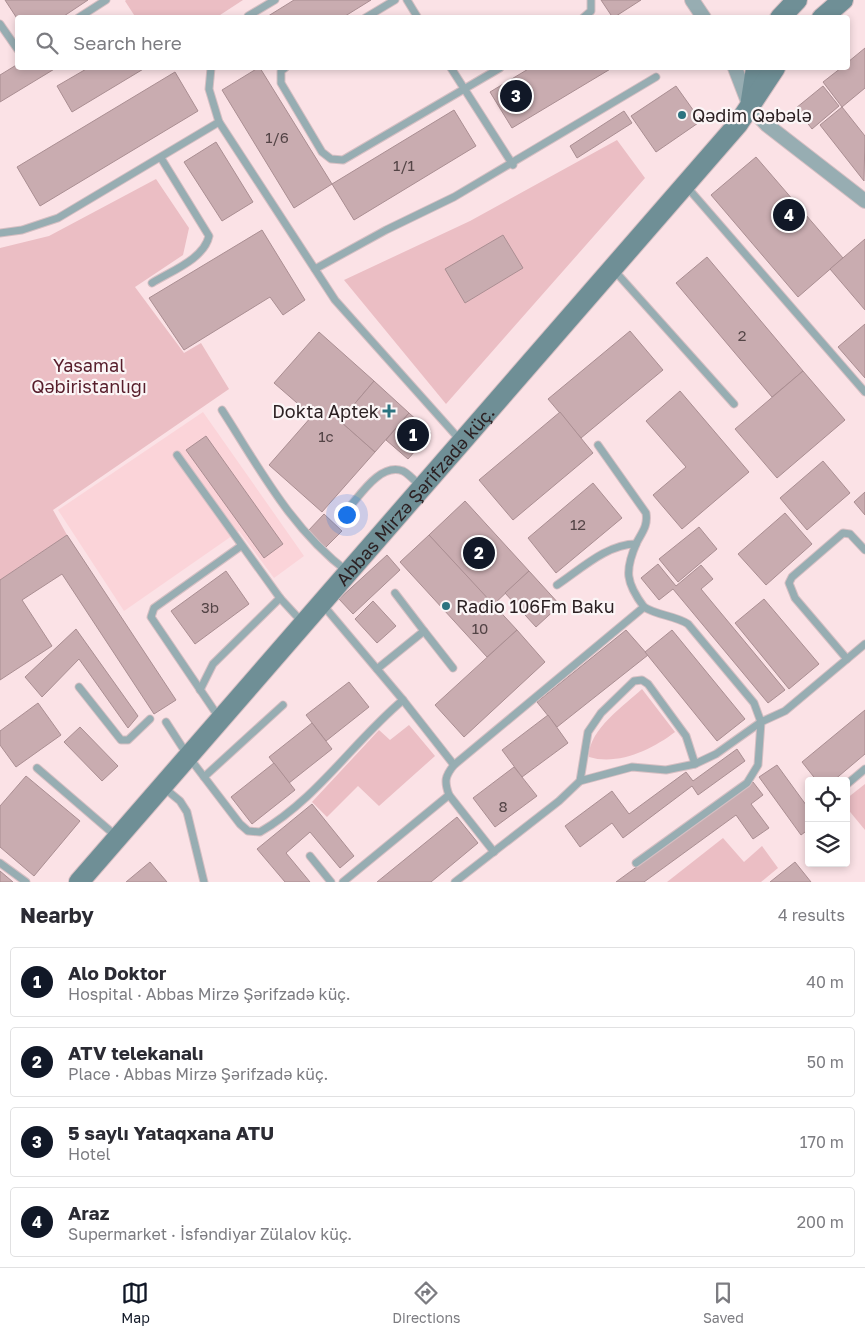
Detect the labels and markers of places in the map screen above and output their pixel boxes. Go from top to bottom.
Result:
pin: 3 [500,77,532,115]
place label: Qədim Qəbələ [692,104,812,126]
marker: Qədim Qəbələ [676,109,688,121]
pin: 4 [773,196,805,234]
place label: Dokta Aptek [272,400,379,422]
marker: Dokta Aptek [383,405,395,417]
pin: 1 [397,416,429,454]
pin: 2 [463,534,495,572]
place label: Radio 106Fm Baku [456,595,615,617]
marker: Radio 106Fm Baku [440,600,452,612]

